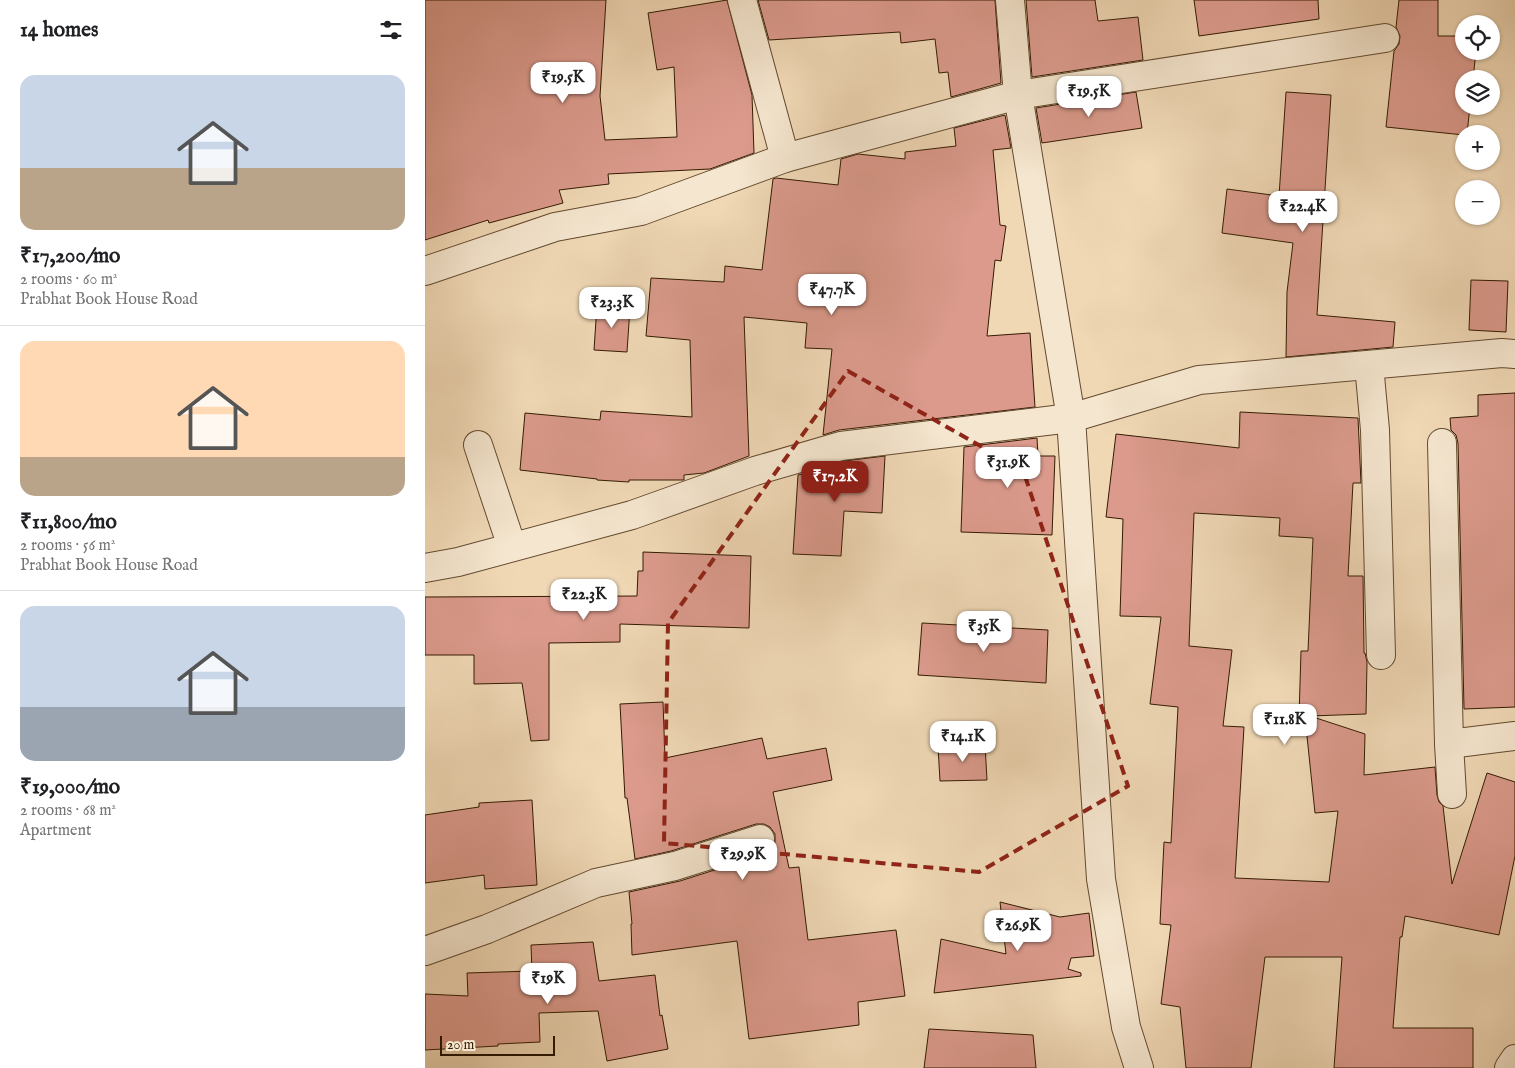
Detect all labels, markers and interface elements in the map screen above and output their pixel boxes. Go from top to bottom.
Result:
map controls [1455,15,1500,225]
button: locate [1455,15,1500,60]
icon: filters [377,16,405,44]
text: 14 homes [20,17,98,44]
pin: ₹19.5K [522,62,604,104]
text: ₹19.5K [542,68,584,88]
button: layers [1455,70,1500,115]
pin: ₹19.5K [1048,76,1130,118]
text: ₹19.5K [1068,82,1110,102]
icon: home [168,108,258,198]
button: + [1455,125,1500,170]
button: − [1455,180,1500,225]
pin: ₹22.4K [1262,190,1344,233]
text: ₹22.4K [1279,197,1327,217]
text: ₹17,200/mo [20,243,120,270]
text: 2 rooms · 60 m² [20,270,118,290]
pin: ₹47.7K [791,274,873,316]
text: ₹47.7K [809,280,855,300]
pin: ₹23.3K [571,286,653,329]
text: Prabhat Book House Road [20,290,198,310]
text: ₹23.3K [590,293,634,313]
icon: home [168,373,258,463]
pin: ₹31.9K [967,446,1049,489]
text: ₹31.9K [986,453,1030,473]
pin: ₹17.2K [794,460,876,503]
text: ₹17.2K [812,467,858,487]
text: ₹11,800/mo [20,509,117,536]
text: 2 rooms · 56 m² [20,536,115,556]
text: Prabhat Book House Road [20,556,198,576]
pin: ₹22.3K [543,578,625,621]
text: ₹22.3K [561,585,607,605]
pin: ₹35K [954,610,1014,653]
text: ₹35K [968,617,1000,637]
icon: home [168,638,258,728]
pin: ₹11.8K [1244,704,1326,746]
text: ₹11.8K [1264,710,1306,730]
pin: ₹14.1K [922,720,1004,763]
text: ₹14.1K [941,727,985,747]
text: ₹19,000/mo [20,774,120,801]
text: 2 rooms · 68 m² [20,801,116,821]
text: Apartment [20,821,91,841]
pin: ₹29.9K [702,838,784,881]
text: ₹29.9K [720,845,766,865]
pin: ₹26.9K [977,910,1059,952]
text: ₹26.9K [995,916,1041,936]
pin: ₹19K [518,962,578,1005]
text: ₹19K [531,969,565,989]
scale bar [440,1033,555,1056]
text: 20 m [447,1036,474,1054]

